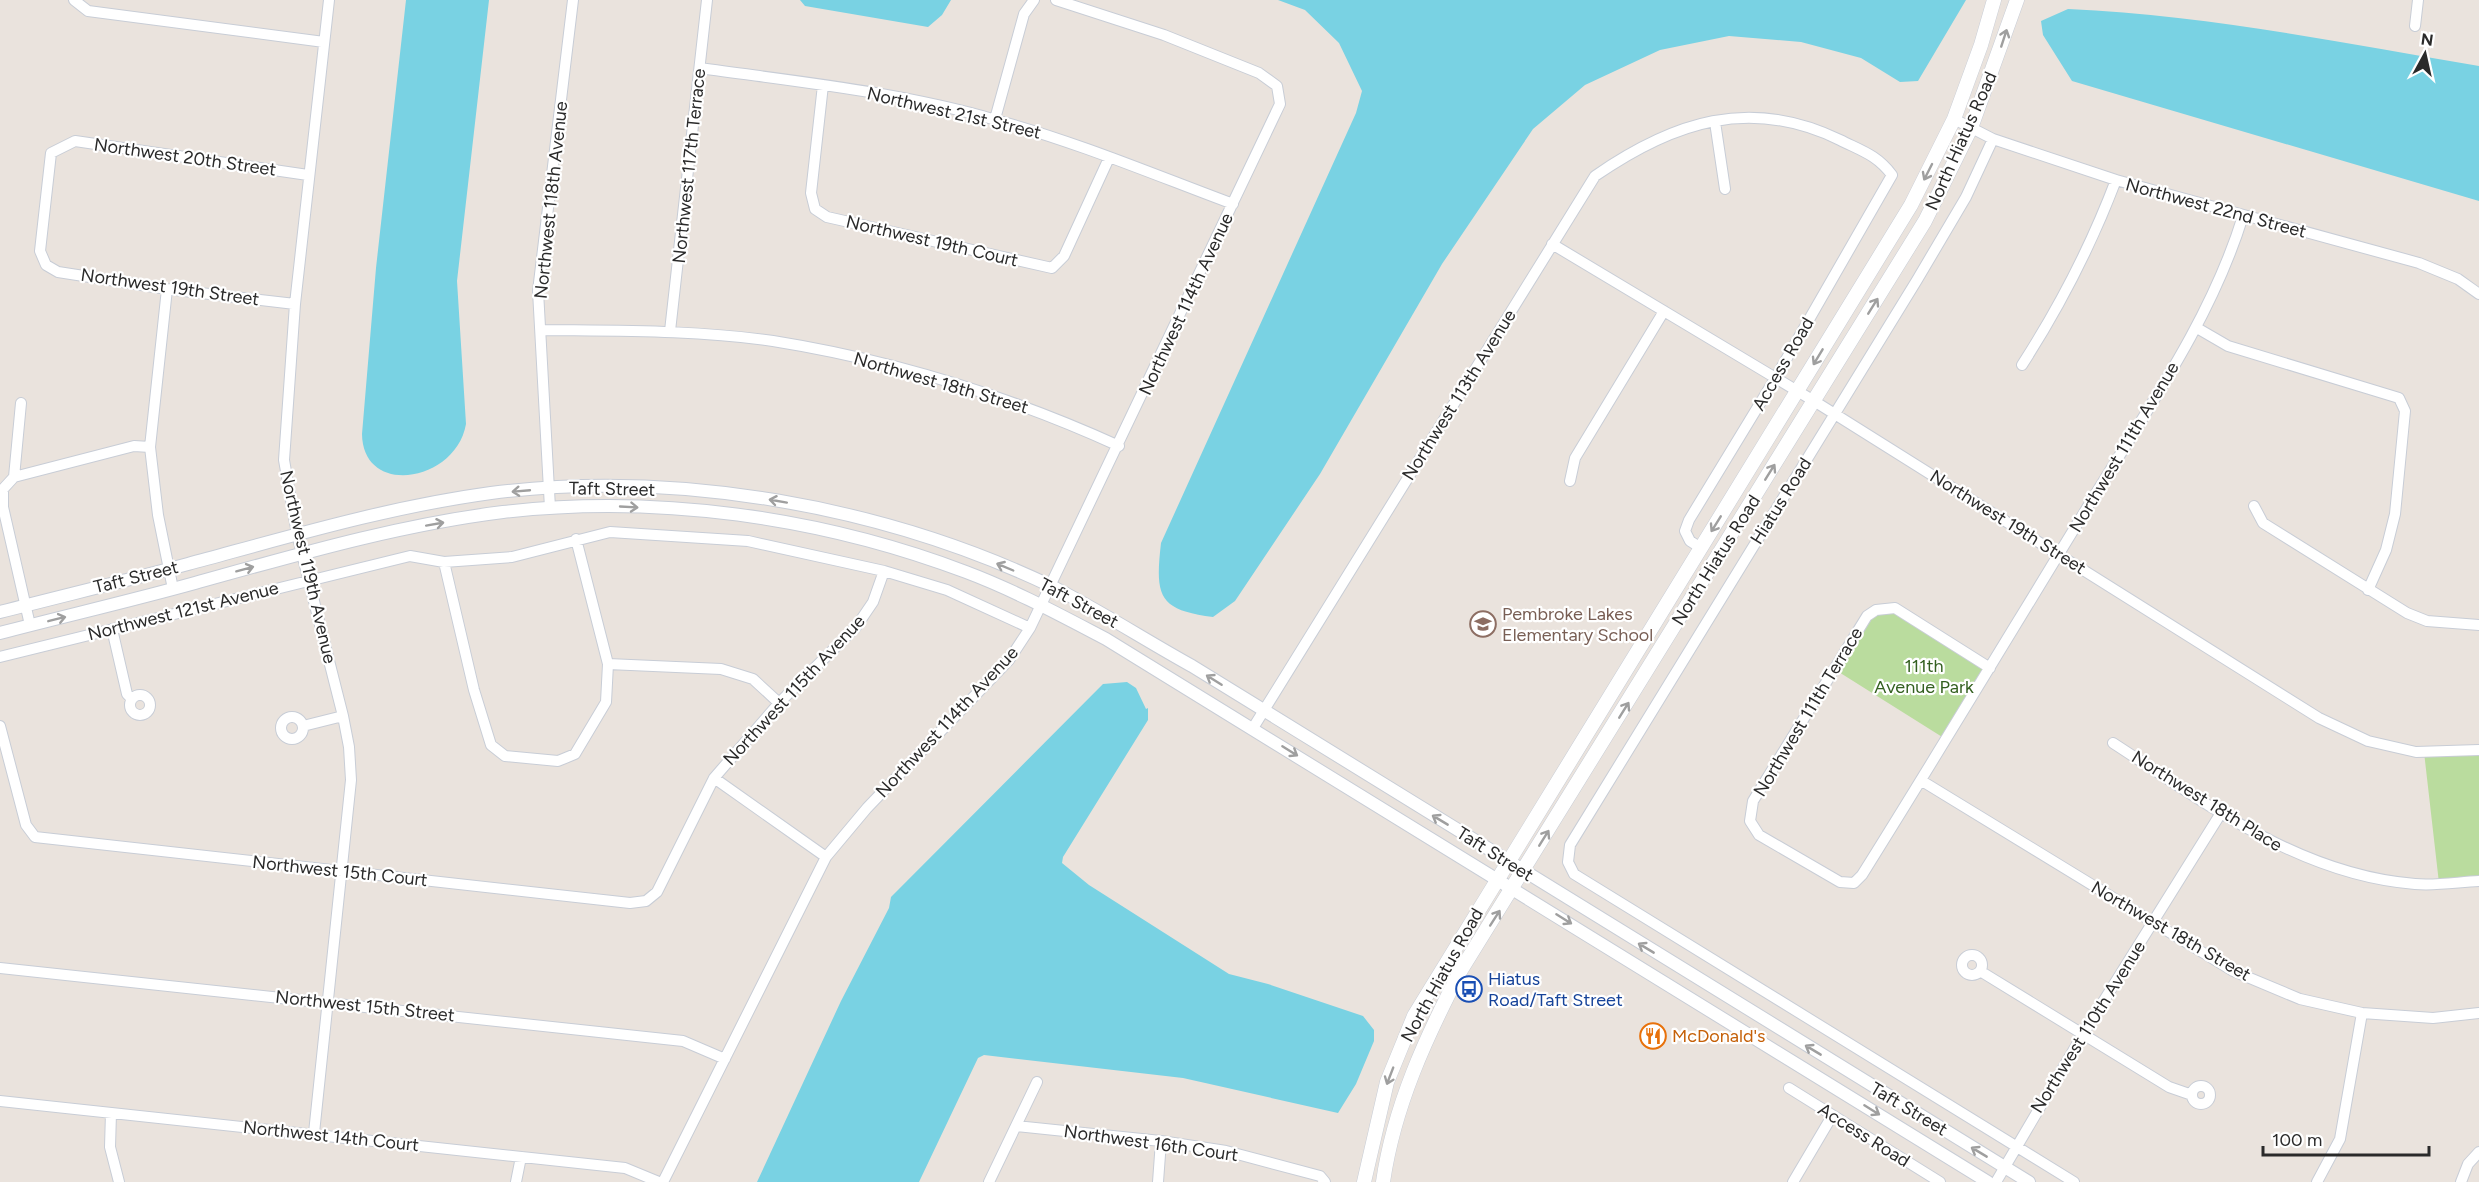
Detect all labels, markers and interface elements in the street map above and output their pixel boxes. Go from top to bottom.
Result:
north arrow [2395,24,2455,84]
one-way arrow [1999,29,2010,48]
text: N [2420,29,2434,50]
street label: Northwest 117th Terrace [668,67,710,265]
street label: North Hiatus Road [1920,68,2002,214]
street label: Northwest 21st Street [865,82,1043,144]
street label: Northwest 118th Avenue [530,100,572,300]
street label: Northwest 20th Street [92,133,278,181]
one-way arrow [1921,162,1933,180]
street label: Northwest 22nd Street [2123,173,2309,243]
street label: Northwest 114th Avenue [1134,209,1238,399]
street label: Northwest 19th Court [844,211,1020,272]
street label: Northwest 19th Street [79,264,261,310]
one-way arrow [1867,298,1879,315]
street label: Northwest 113th Avenue [1397,305,1521,485]
street label: Access Road [1747,313,1819,415]
street label: Northwest 18th Street [851,348,1031,419]
one-way arrow [1811,348,1823,365]
street label: Northwest 111th Avenue [2064,358,2184,536]
street label: Hiatus Road [1746,454,1816,548]
one-way arrow [1765,464,1777,481]
street label: Northwest 19th Street [1926,465,2090,579]
street label: Northwest 119th Avenue [275,468,341,666]
street label: Taft Street [569,477,656,501]
one-way arrow [512,486,532,497]
street label: North Hiatus Road [1667,491,1765,629]
one-way arrow [769,496,789,507]
one-way arrow [618,502,638,513]
one-way arrow [1709,515,1721,532]
one-way arrow [424,518,444,529]
street label: Taft Street [91,556,181,598]
one-way arrow [997,561,1015,572]
one-way arrow [235,563,254,574]
street label: Taft Street [1036,573,1122,633]
street label: Northwest 121st Avenue [85,577,281,645]
place label: Pembroke Lakes Elementary School [1502,603,1653,646]
school or university icon: Pembroke Lakes Elementary School [1468,609,1498,639]
street label: Northwest 115th Avenue [718,610,870,770]
one-way arrow [47,612,66,624]
street label: Northwest 111th Terrace [1749,623,1867,801]
street label: Northwest 114th Avenue [871,642,1023,802]
park label: 111th Avenue Park [1874,655,1974,698]
one-way arrow [1205,673,1222,686]
one-way arrow [1618,702,1630,719]
one-way arrow [1281,745,1298,757]
street label: Northwest 18th Place [2128,746,2287,856]
one-way arrow [1432,814,1449,826]
street label: Taft Street [1453,822,1538,886]
one-way arrow [1538,830,1551,847]
street label: Northwest 15th Court [251,851,429,891]
street label: Northwest 18th Street [2087,876,2255,986]
street label: North Hiatus Road [1396,904,1488,1046]
one-way arrow [1489,910,1501,927]
one-way arrow [1555,913,1572,926]
street label: Northwest 110th Avenue [2026,937,2150,1117]
one-way arrow [1638,941,1655,954]
place label: Hiatus Road/Taft Street [1488,968,1623,1011]
bus stop icon: Hiatus Road/Taft Street [1454,974,1484,1004]
street label: Northwest 15th Street [274,986,456,1026]
restaurant icon: McDonald's [1638,1021,1668,1051]
place label: McDonald's [1672,1025,1766,1047]
one-way arrow [1804,1044,1821,1056]
one-way arrow [1383,1067,1394,1085]
street label: Taft Street [1866,1077,1952,1141]
street label: Access Road [1814,1098,1914,1172]
one-way arrow [1863,1105,1880,1117]
street label: Northwest 14th Court [242,1116,420,1156]
scale bar [2263,1119,2430,1157]
street label: Northwest 16th Court [1062,1120,1240,1166]
text: 100 m [2272,1129,2322,1151]
one-way arrow [1971,1145,1988,1157]

